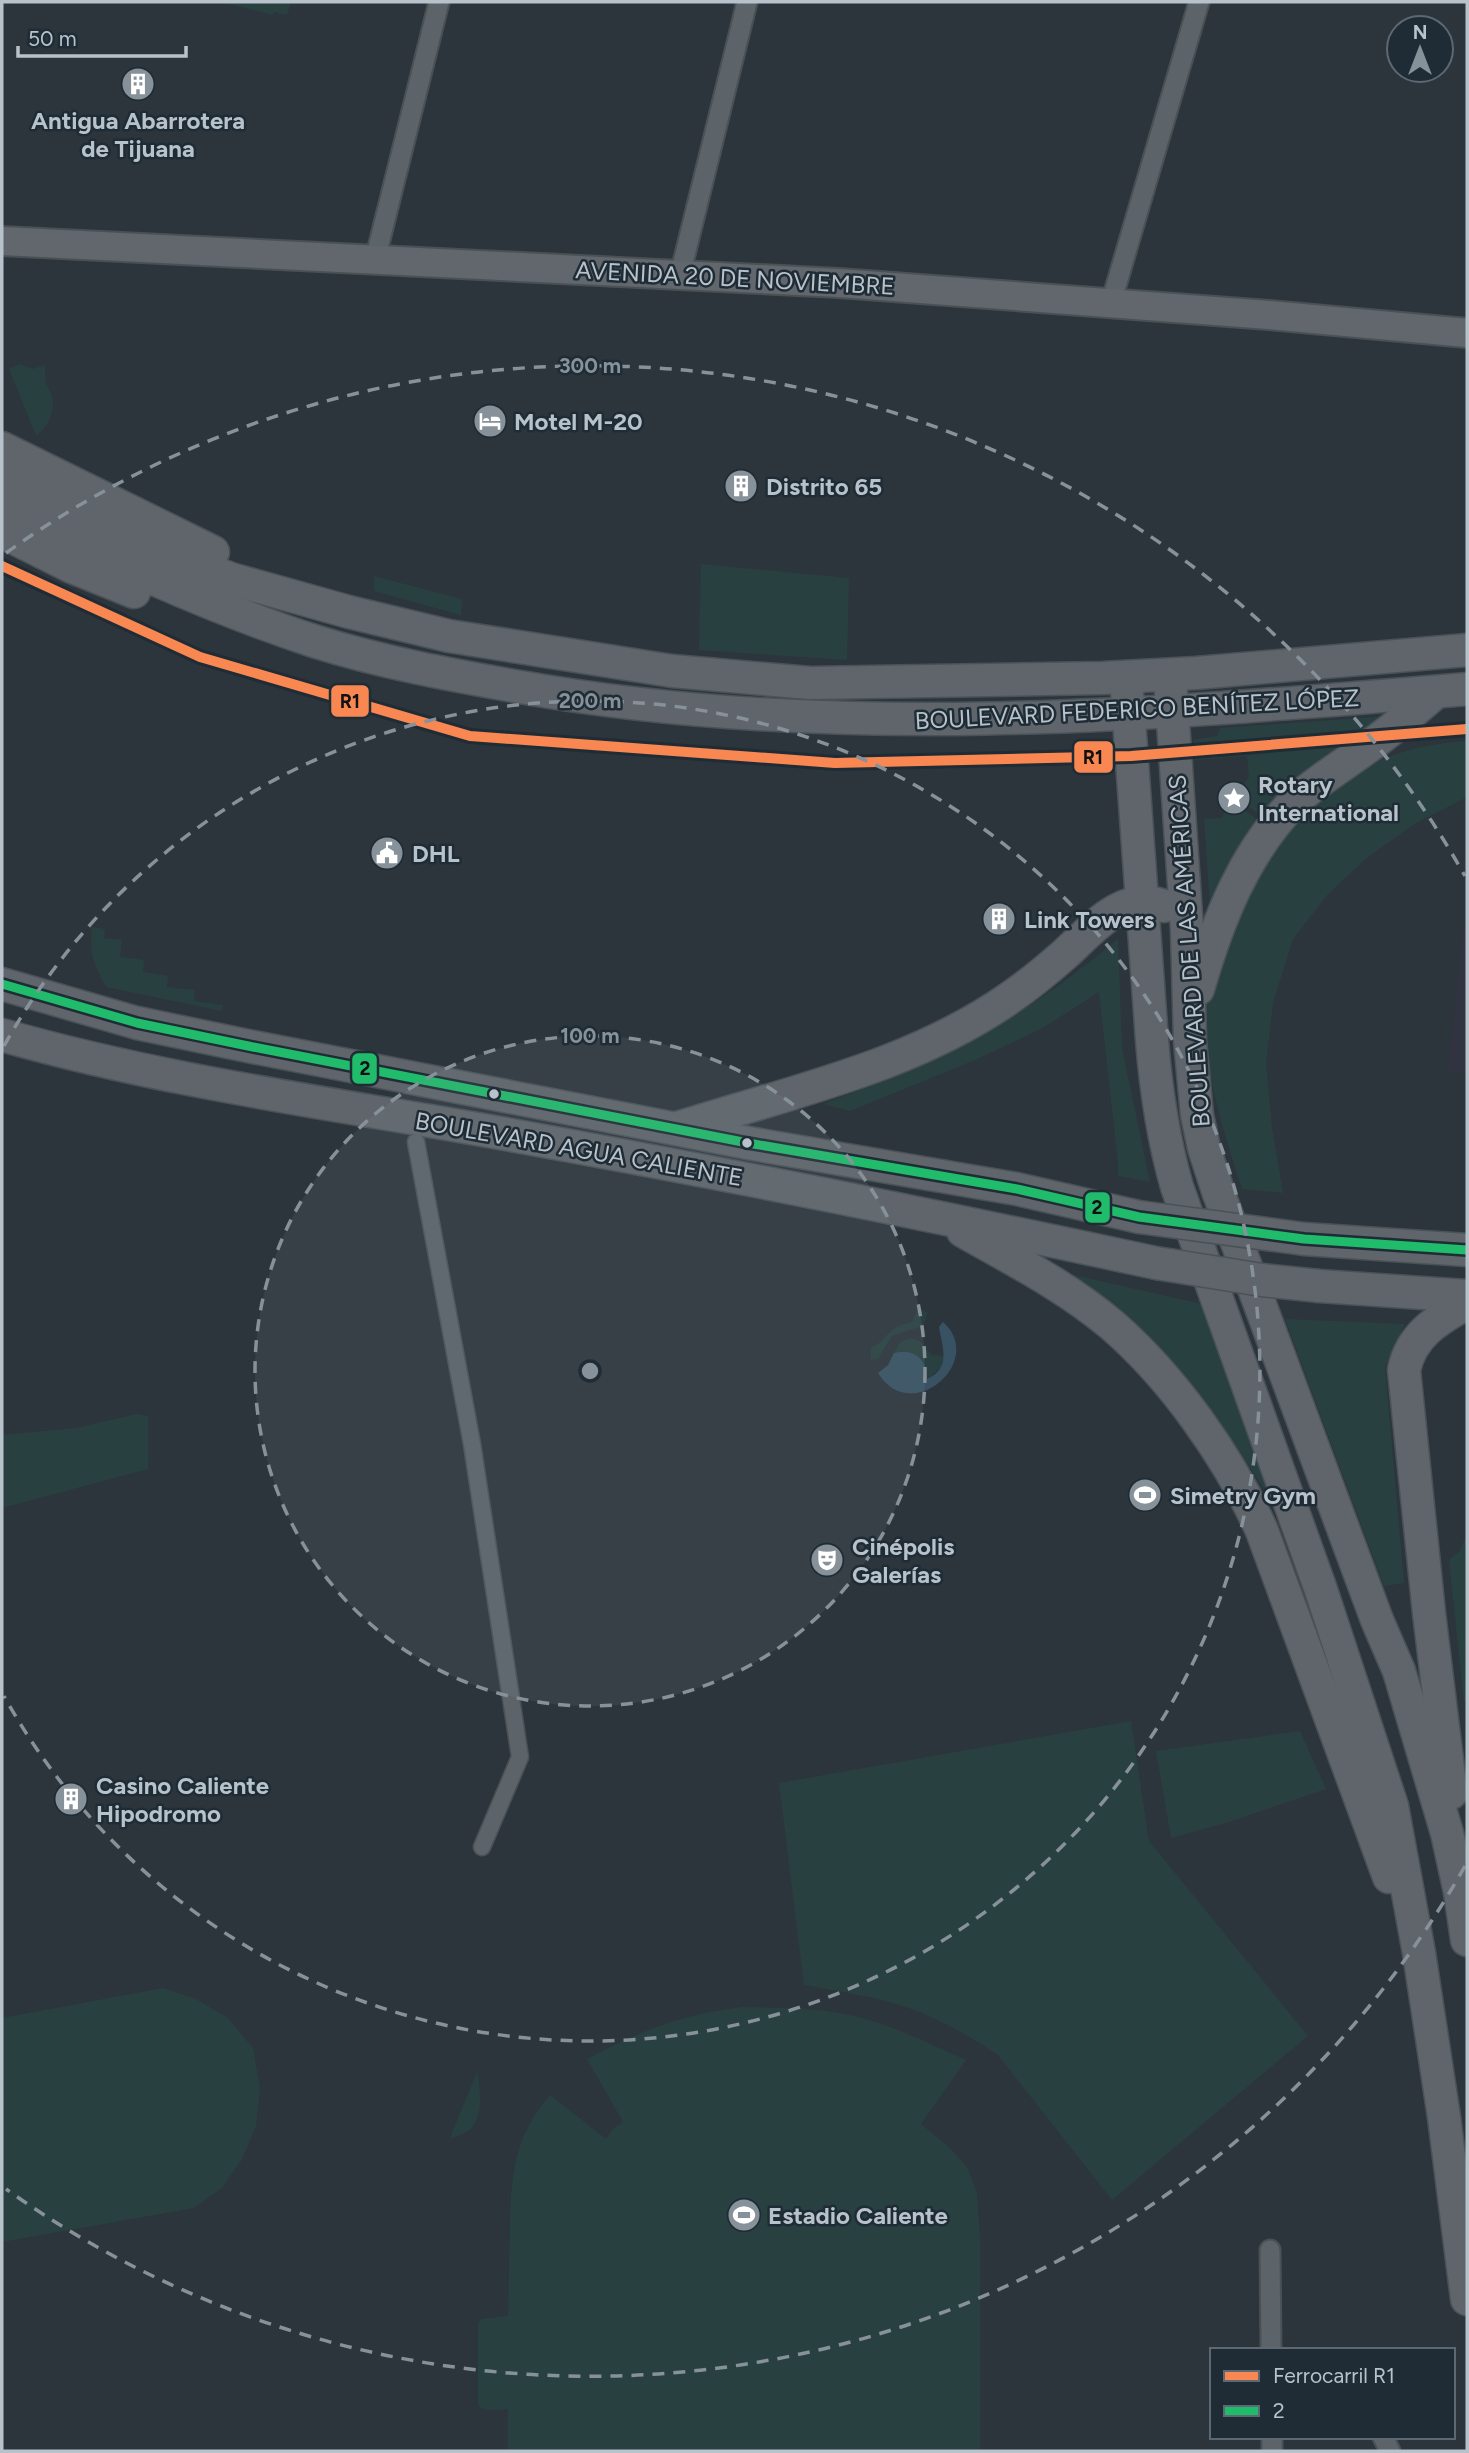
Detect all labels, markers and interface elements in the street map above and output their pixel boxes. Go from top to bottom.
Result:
scale bar [18,14,186,58]
north arrow [1385,14,1455,84]
text: N [1413,21,1427,44]
text: 50 m [28,26,77,51]
building icon: Antigua Abarrotera de Tijuana [119,65,157,103]
place label: Antigua Abarrotera de Tijuana [31,106,245,163]
street label: AVENIDA 20 DE NOVIEMBRE [575,255,895,301]
text: 300 m [559,353,621,378]
hotel icon: Motel M-20 [471,402,509,440]
place label: Motel M-20 [514,407,643,436]
building icon: Distrito 65 [722,467,760,505]
place label: Distrito 65 [766,472,882,501]
street label: BOULEVARD FEDERICO BENÍTEZ LÓPEZ [914,683,1360,735]
line badge: R1 [330,684,370,718]
text: 200 m [559,688,621,713]
text: R1 [340,690,360,713]
line badge: R1 [1073,740,1114,774]
text: R1 [1083,746,1103,769]
place label: Rotary International [1258,770,1399,827]
street label: BOULEVARD DE LAS AMÉRICAS [1162,774,1216,1128]
place icon: Rotary International [1215,779,1253,817]
public building icon: DHL [368,834,406,872]
place label: DHL [412,839,460,868]
building icon: Link Towers [980,900,1018,938]
place label: Link Towers [1024,905,1155,934]
text: 100 m [560,1023,620,1048]
line badge: 2 [351,1052,378,1085]
text: 2 [359,1057,371,1080]
unlabelled marker [487,1087,501,1101]
street label: BOULEVARD AGUA CALIENTE [413,1106,745,1192]
unlabelled marker [740,1136,754,1150]
line badge: 2 [1084,1191,1111,1224]
text: 2 [1091,1196,1103,1219]
centre of rings [578,1359,602,1383]
sports icon: Simetry Gym [1126,1476,1164,1514]
place label: Simetry Gym [1170,1481,1316,1510]
place label: Cinépolis Galerías [852,1532,954,1589]
theatre icon: Cinépolis Galerías [808,1541,846,1579]
place label: Casino Caliente Hipodromo [96,1771,269,1828]
building icon: Casino Caliente Hipodromo [52,1780,90,1818]
sports icon: Estadio Caliente [725,2196,763,2234]
place label: Estadio Caliente [768,2201,948,2230]
legend [1210,2348,1455,2439]
text: Ferrocarril R1 [1273,2363,1395,2388]
text: 2 [1273,2398,1285,2423]

